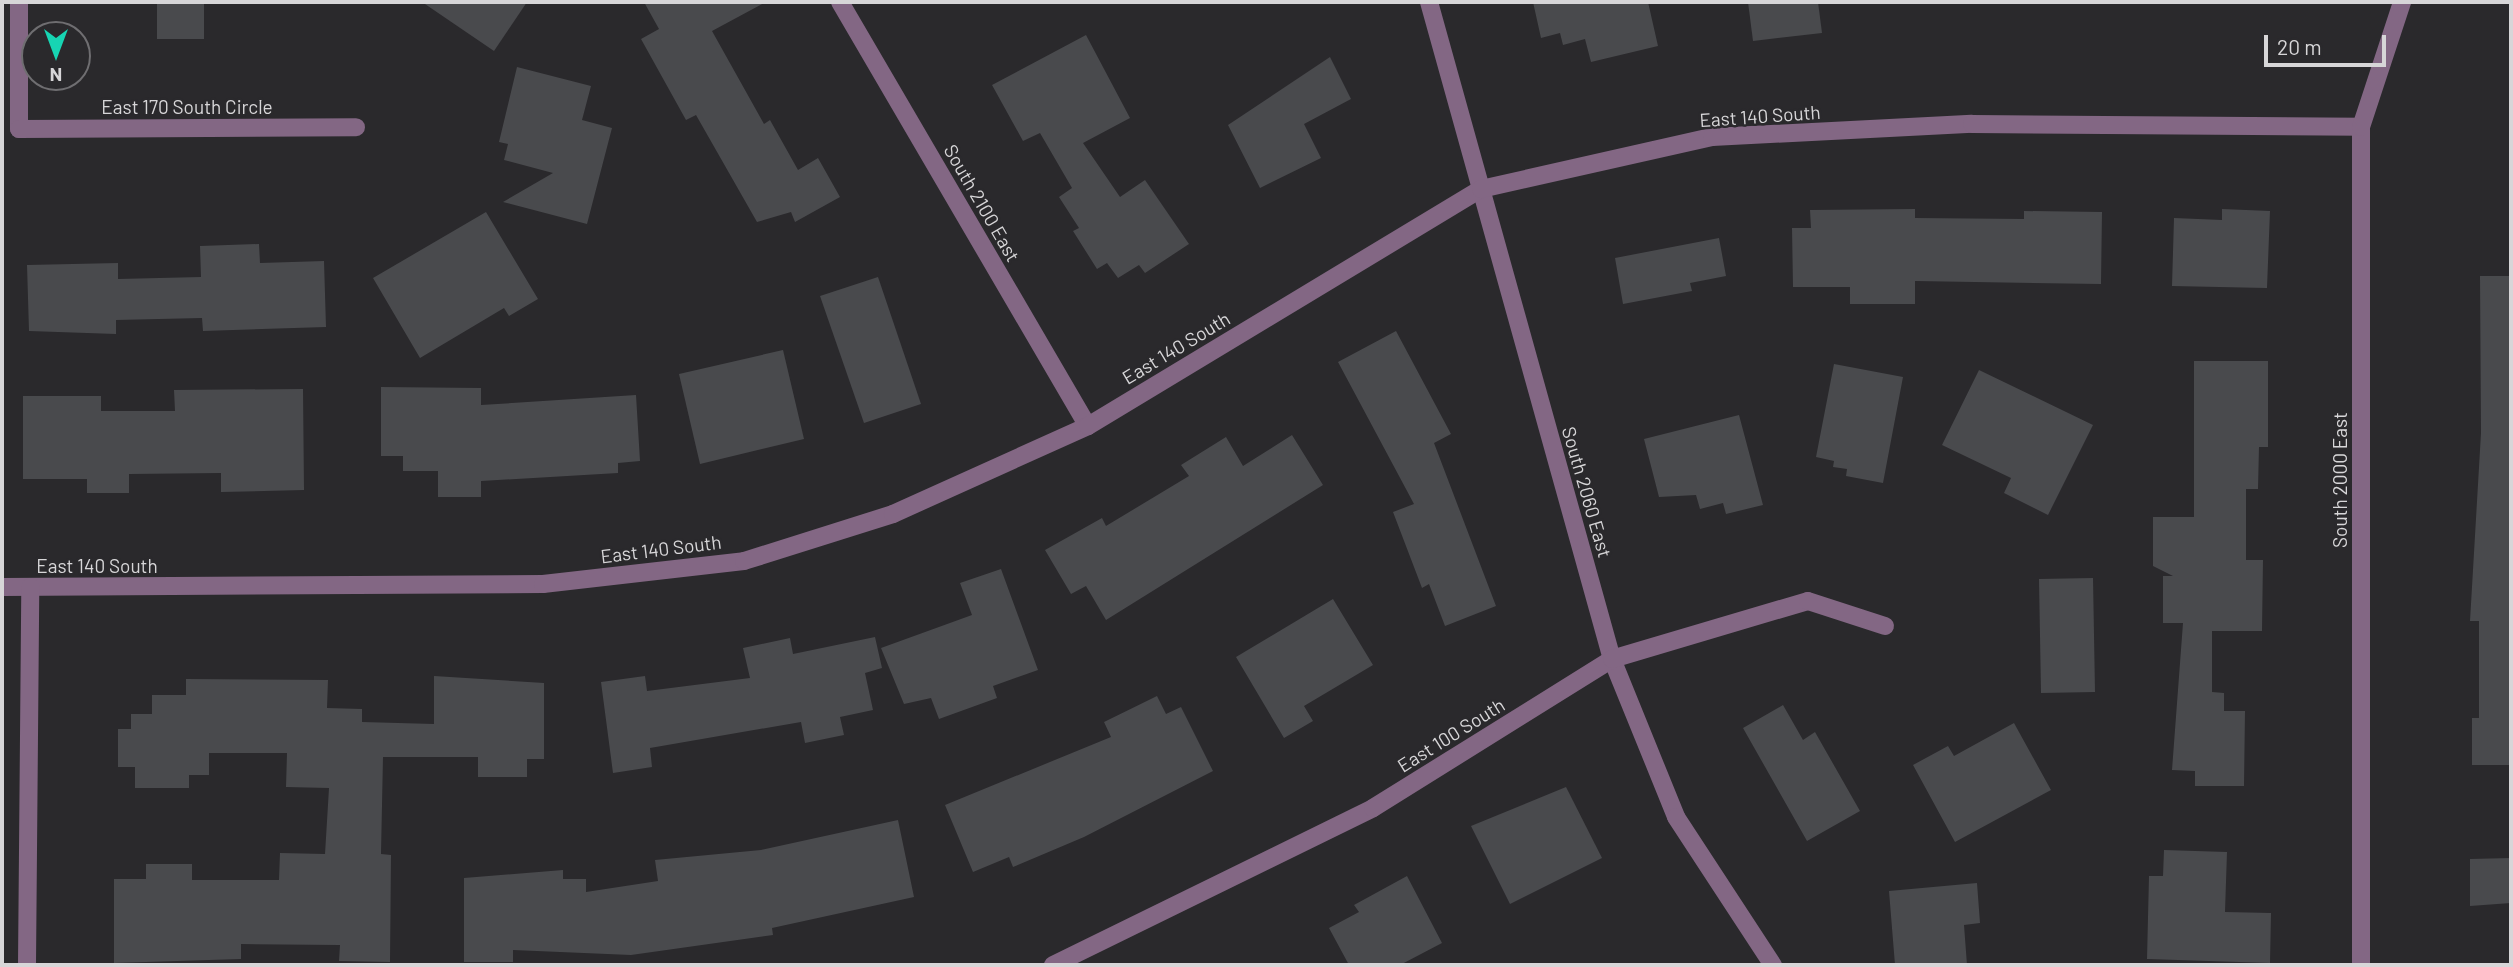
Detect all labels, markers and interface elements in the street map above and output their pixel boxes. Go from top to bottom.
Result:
north arrow [21,21,91,91]
scale bar [2268,21,2390,65]
text: 20 m [2277,34,2322,59]
text: N [50,64,62,87]
street label: East 170 South Circle [101,96,273,118]
street label: East 140 South [1699,100,1821,132]
street label: South 2100 East [939,140,1025,266]
street label: East 140 South [1118,307,1234,389]
street label: South 2000 East [2329,412,2351,548]
street label: South 2060 East [1557,424,1617,560]
street label: East 140 South [599,530,723,568]
street label: East 140 South [36,555,158,577]
street label: East 100 South [1393,693,1509,777]

